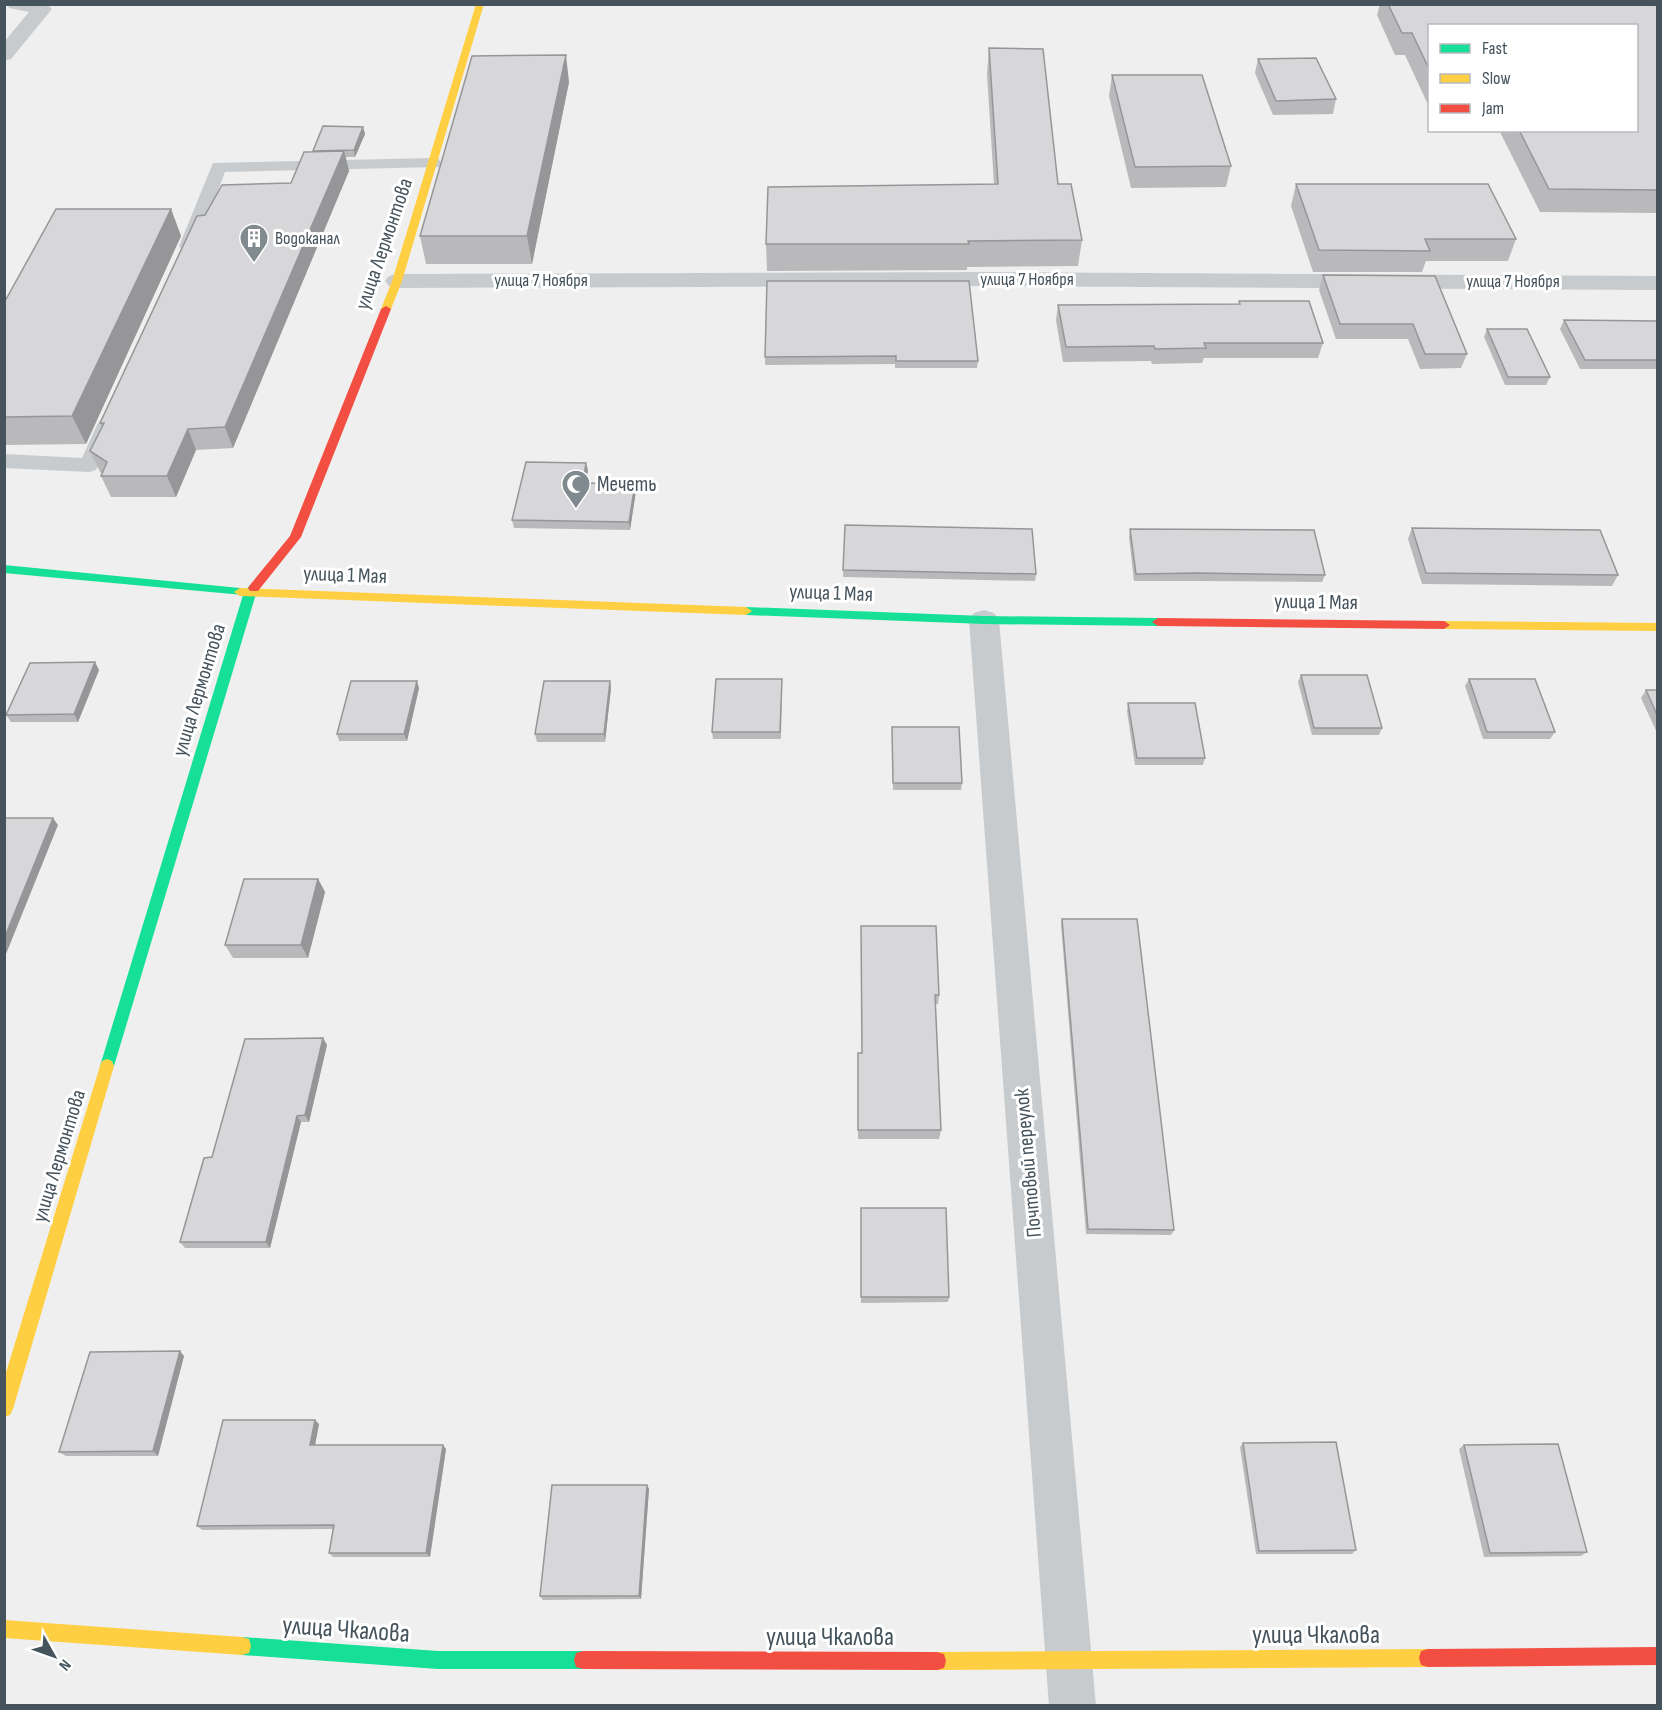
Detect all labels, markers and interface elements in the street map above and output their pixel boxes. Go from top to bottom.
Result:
legend [1428,24,1638,132]
text: Fast [1482,38,1508,59]
text: Slow [1482,68,1511,89]
text: Jam [1481,98,1504,119]
street label: улица Лермонтова [350,175,418,313]
building icon: Водоканал [238,222,270,264]
place label: Водоканал [275,228,340,249]
street label: улица 7 Ноября [980,269,1074,290]
street label: улица 7 Ноября [494,270,588,291]
street label: улица 7 Ноября [1466,271,1560,292]
mosque icon: Мечеть [560,468,592,510]
place label: Мечеть [597,472,657,497]
street label: улица 1 Мая [303,561,387,589]
street label: улица 1 Мая [789,579,873,607]
street label: улица 1 Мая [1274,589,1358,615]
street label: улица Лермонтова [167,621,231,759]
street label: улица Лермонтова [27,1087,91,1225]
street label: Почтовый переулок [1009,1087,1047,1238]
street label: улица Чкалова [281,1610,411,1650]
street label: улица Чкалова [1252,1620,1380,1651]
street label: улица Чкалова [766,1622,894,1653]
north arrow [24,1626,84,1686]
text: N [54,1655,74,1674]

